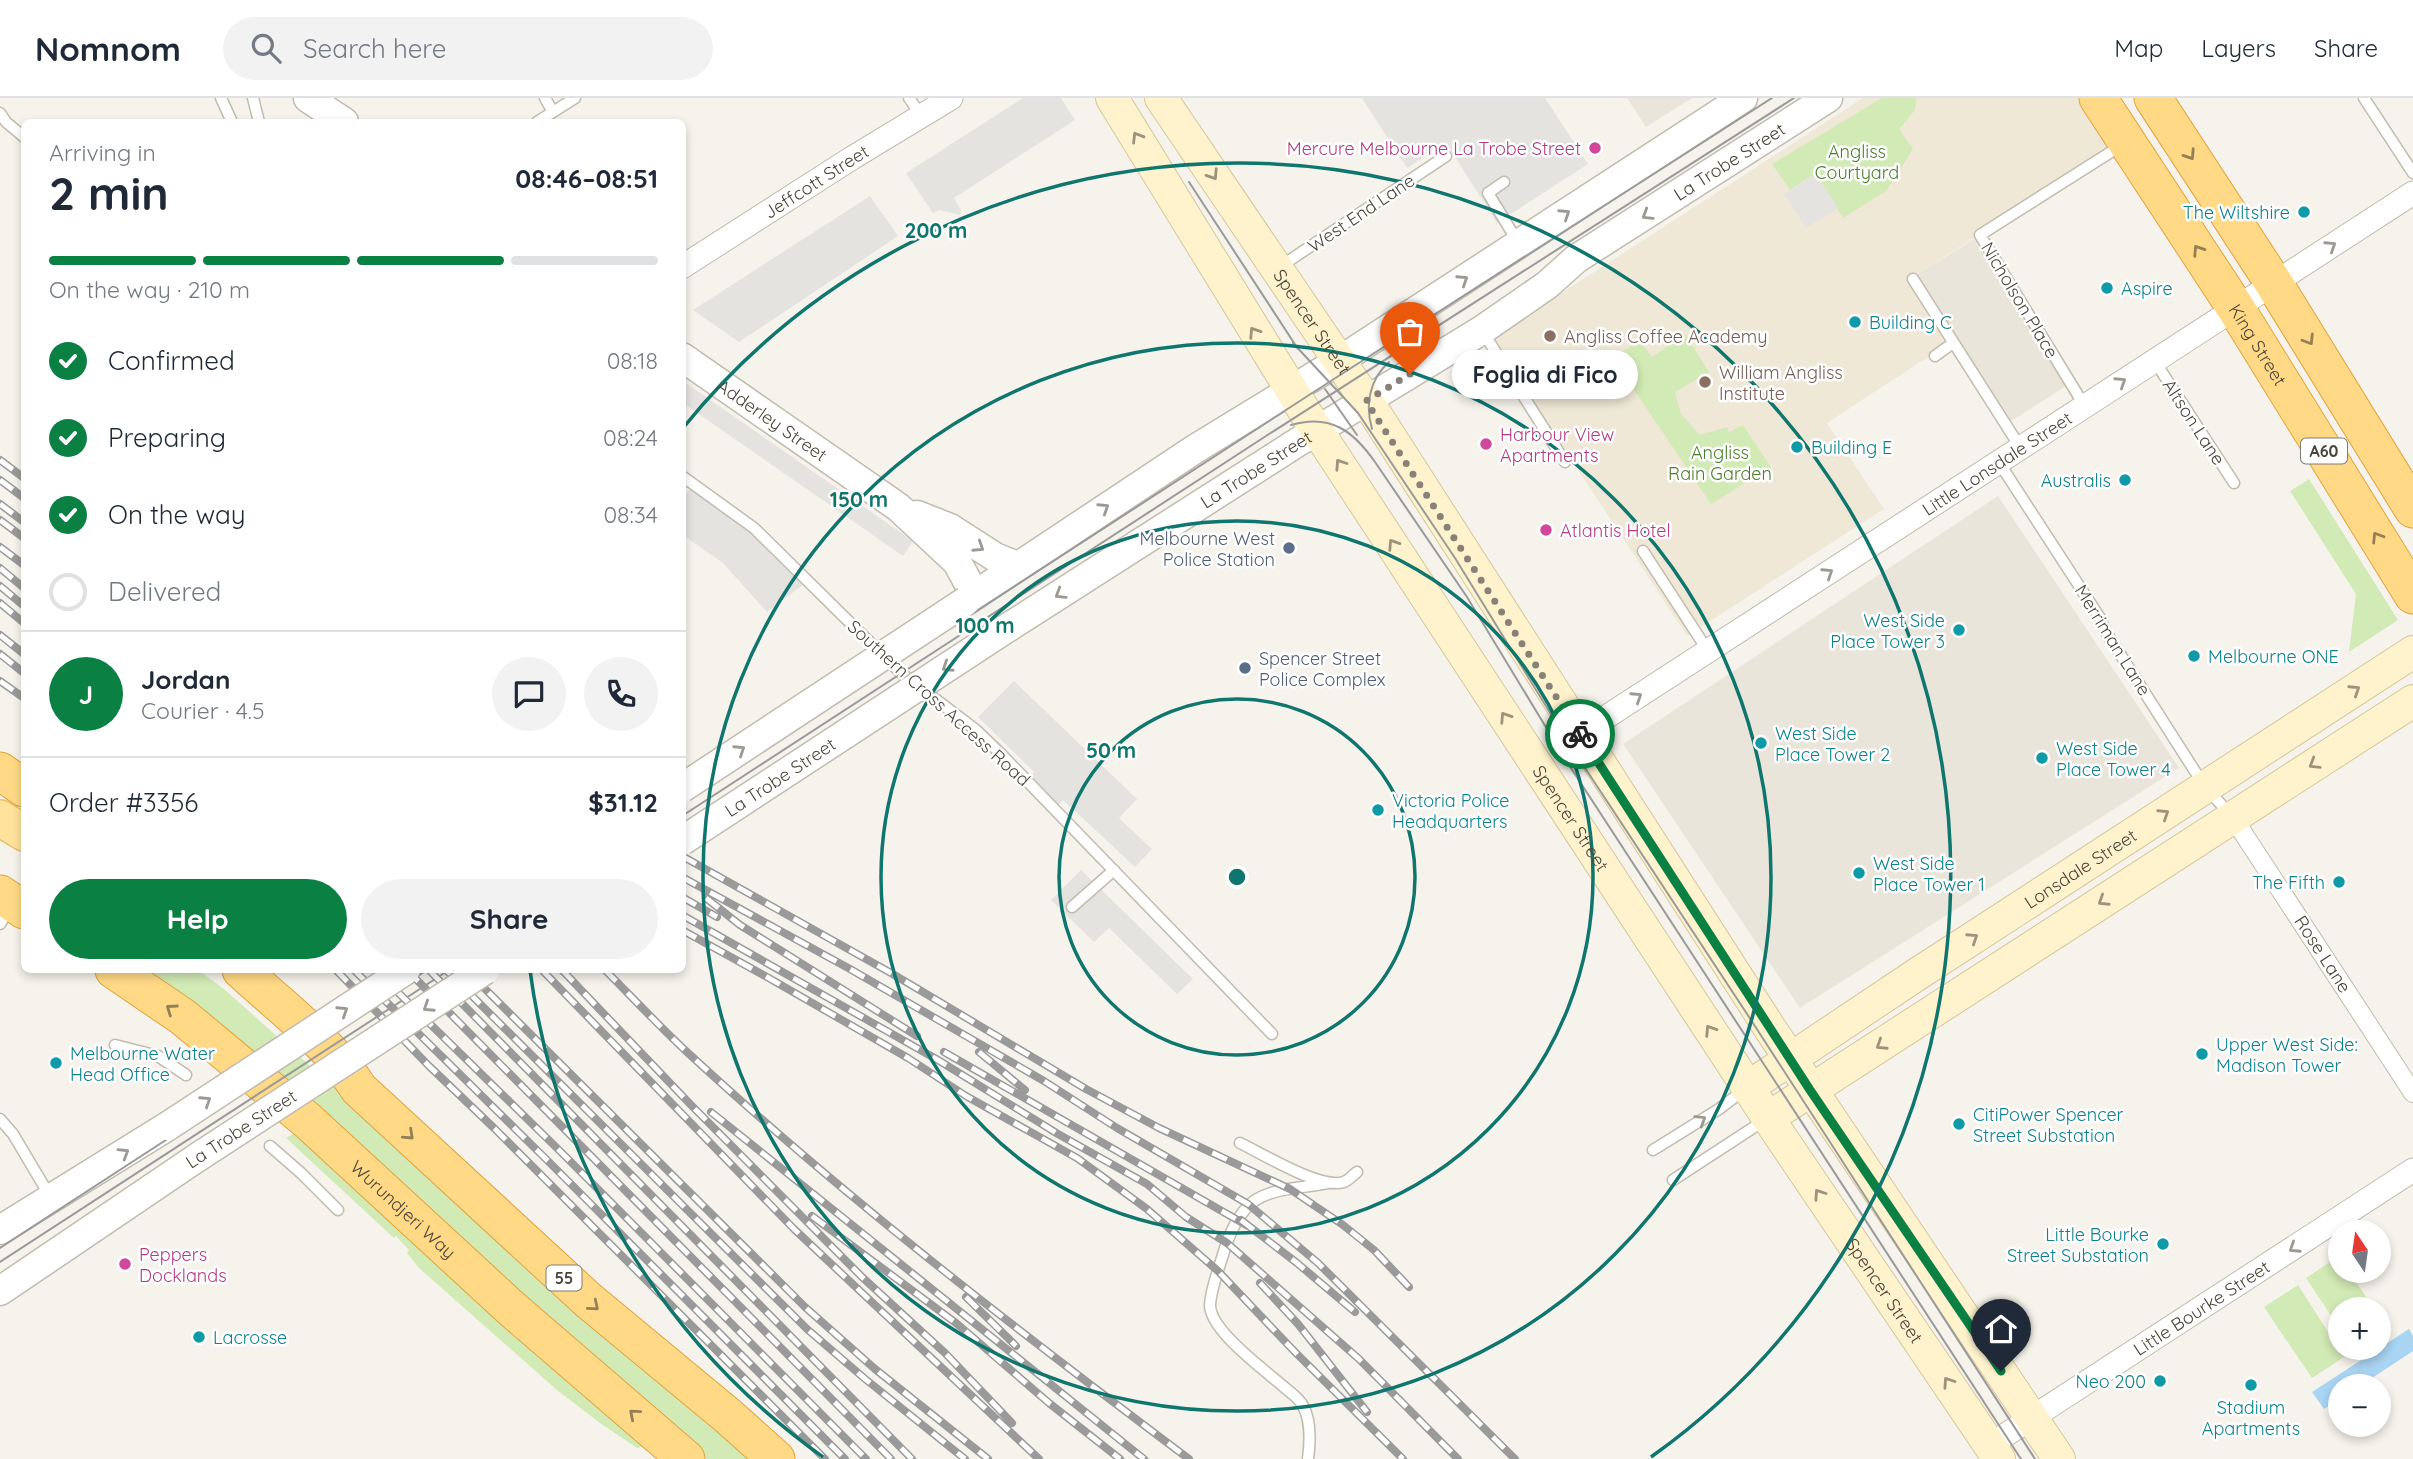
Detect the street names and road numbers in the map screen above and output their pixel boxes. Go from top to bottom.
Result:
street label: La Trobe Street [1669,117,1789,205]
street label: Jeffcott Street [759,139,873,223]
street label: West End Lane [1303,169,1419,257]
street label: Nicholson Place [1976,238,2064,362]
street label: Spencer Street [1269,264,1356,378]
street label: King Street [2224,299,2292,390]
street label: Adderley Street [713,373,832,466]
street label: Altson Lane [2158,375,2230,469]
street label: Little Lonsdale Street [1918,406,2076,520]
street label: La Trobe Street [1196,425,1316,513]
road number: A60 [2301,438,2347,464]
street label: Merriman Lane [2070,580,2156,700]
street label: Southern Cross Access Road [843,615,1035,791]
street label: La Trobe Street [720,732,840,822]
street label: Spencer Street [1528,761,1614,875]
street label: Lonsdale Street [2020,823,2141,913]
street label: Rose Lane [2290,911,2356,997]
street label: La Trobe Street [181,1085,301,1173]
street label: Wurundjeri Way [346,1155,461,1263]
street label: Spencer Street [1841,1233,1929,1347]
street label: Little Bourke Street [2129,1255,2274,1360]
road number: 55 [546,1266,582,1290]

